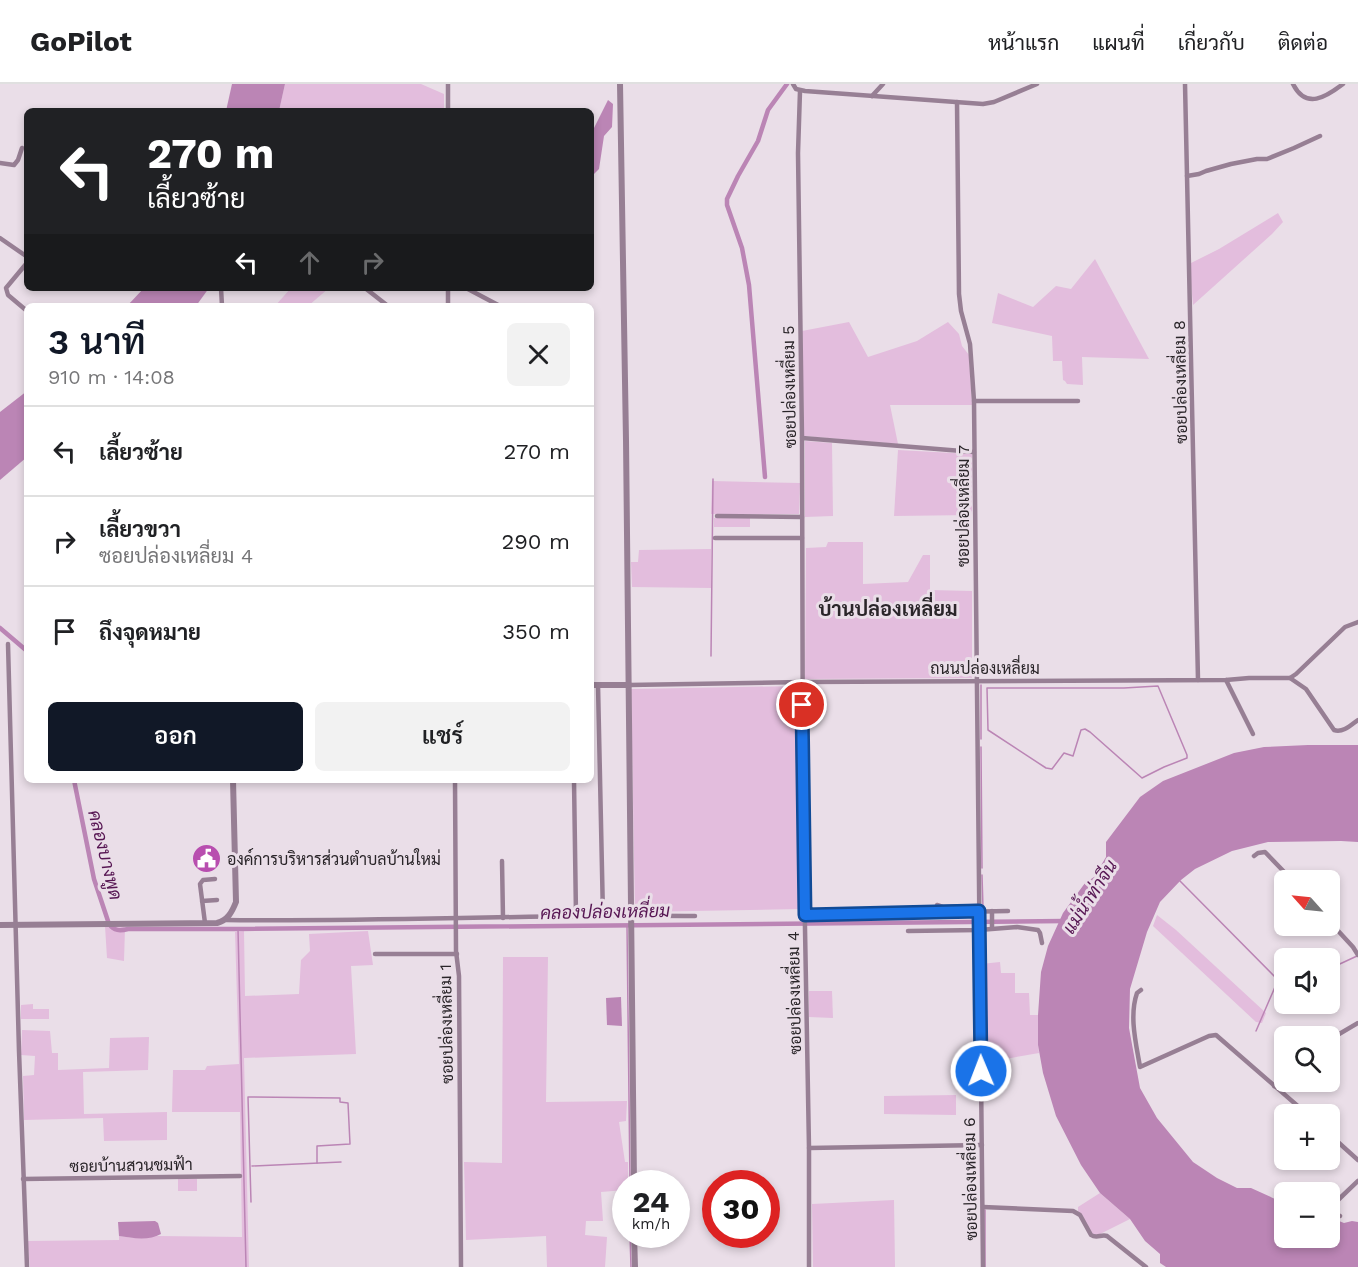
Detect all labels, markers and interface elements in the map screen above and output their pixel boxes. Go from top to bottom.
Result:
text: GoPilot [30,25,132,58]
text: หน้าแรก [988,30,1059,55]
text: แผนที่ [1092,30,1145,55]
text: เกี่ยวกับ [1178,30,1245,55]
text: ติดต่อ [1278,30,1328,55]
text: 270 m [147,129,274,178]
icon: left [48,132,126,210]
text: เลี้ยวซ้าย [147,183,245,215]
icon: left [230,246,263,279]
icon: ahead [293,246,326,279]
icon: right [356,246,389,279]
street label: ซอยปล่องเหลี่ยม 8 [1165,320,1191,444]
text: 3 นาที [48,321,146,363]
button: close [507,323,570,386]
street label: ซอยปล่องเหลี่ยม 5 [774,325,800,449]
text: 910 m · 14:08 [48,365,175,389]
icon: left [48,435,81,468]
text: 270 m [504,439,570,464]
text: เลี้ยวซ้าย [99,440,183,465]
street label: ซอยปล่องเหลี่ยม 7 [949,445,973,567]
text: เลี้ยวขวา [99,517,181,542]
icon: right [48,525,81,558]
text: 290 m [501,529,570,554]
text: ซอยปล่องเหลี่ยม 4 [99,544,253,568]
district label: บ้านปล่องเหลี่ยม [818,592,958,621]
icon: arrive [48,615,81,648]
text: 350 m [502,619,570,644]
text: ถึงจุดหมาย [99,620,201,645]
street label: ถนนปล่องเหลี่ยม [930,654,1040,678]
pin [776,679,827,730]
icon: arrive [785,688,818,721]
button: ออก [48,702,303,771]
button: แชร์ [315,702,570,771]
water label: คลองบางพูด [81,808,127,903]
public building icon: องค์การบริหารส่วนตำบลบ้านใหม่ [190,843,222,875]
place label: องค์การบริหารส่วนตำบลบ้านใหม่ [227,847,441,869]
water label: แม่น้ำท่าจีน [1054,853,1121,938]
north arrow [1274,870,1340,936]
map controls [1274,870,1340,1248]
water label: คลองปล่องเหลี่ยม [540,895,670,923]
street label: ซอยปล่องเหลี่ยม 4 [779,931,805,1055]
button: sound [1274,948,1340,1014]
street label: ซอยปล่องเหลี่ยม 1 [431,964,457,1084]
button: search [1274,1026,1340,1092]
position arrow [949,1039,1013,1103]
button: + [1274,1104,1340,1170]
street label: ซอยปล่องเหลี่ยม 6 [955,1117,981,1241]
street label: ซอยบ้านสวนชมฟ้า [69,1154,193,1176]
speed limit sign: 30 [702,1170,780,1248]
button: − [1274,1182,1340,1248]
text: 24 [633,1184,669,1219]
text: km/h [632,1215,670,1233]

